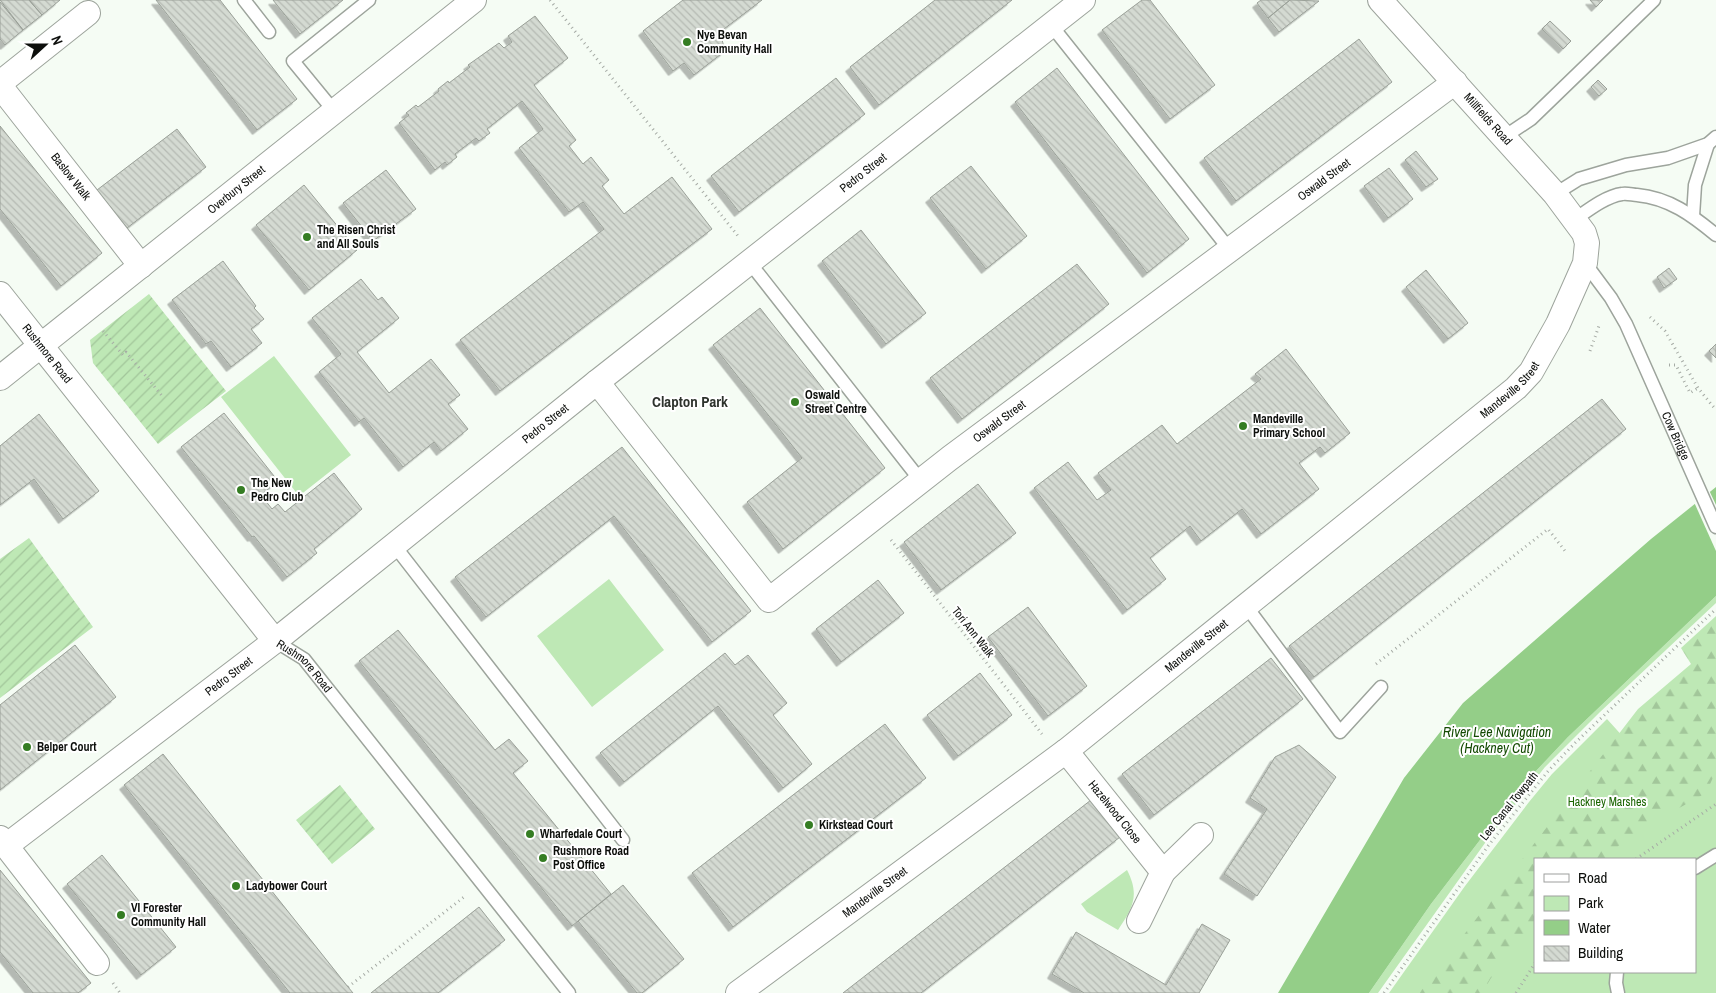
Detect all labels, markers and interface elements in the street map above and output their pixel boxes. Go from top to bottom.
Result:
north arrow [20,20,70,70]
place label: Nye Bevan Community Hall [697,27,772,57]
text: N [47,33,67,47]
marker: Nye Bevan Community Hall [681,36,693,48]
street label: Millfields Road [1460,89,1516,149]
street label: Pedro Street [836,149,890,196]
street label: Baslow Walk [47,150,95,204]
street label: Oswald Street [1294,154,1354,204]
street label: Overbury Street [204,162,269,218]
place label: The Risen Christ and All Souls [317,222,396,252]
marker: The Risen Christ and All Souls [301,231,313,243]
street label: Rushmore Road [19,320,76,387]
street label: Mandeville Street [1477,359,1543,422]
place label: Oswald Street Centre [805,387,867,417]
district label: Clapton Park [652,391,728,412]
marker: Oswald Street Centre [789,396,801,408]
street label: Oswald Street [970,396,1029,446]
street label: Pedro Street [519,400,572,447]
street label: Cow Bridge [1658,409,1693,463]
place label: Mandeville Primary School [1253,411,1325,441]
marker: Mandeville Primary School [1237,420,1249,432]
place label: The New Pedro Club [251,475,304,505]
marker: The New Pedro Club [235,484,247,496]
street label: Tori Ann Walk [948,603,998,661]
street label: Mandeville Street [1161,615,1231,676]
street label: Rushmore Road [273,636,336,696]
street label: Pedro Street [202,653,256,699]
water label: River Lee Navigation (Hackney Cut) [1443,723,1551,757]
place label: Belper Court [37,739,97,755]
marker: Belper Court [21,741,33,753]
street label: Lee Canal Towpath [1476,768,1542,844]
street label: Hazelwood Close [1085,777,1145,847]
park label: Hackney Marshes [1568,794,1646,810]
place label: Kirkstead Court [819,817,894,833]
marker: Kirkstead Court [803,819,815,831]
place label: Wharfedale Court [540,826,623,842]
marker: Wharfedale Court [524,828,536,840]
place label: Rushmore Road Post Office [553,843,629,873]
marker: Rushmore Road Post Office [537,852,549,864]
legend [1534,858,1696,973]
street label: Mandeville Street [839,863,911,921]
text: Road [1578,867,1607,888]
place label: Ladybower Court [246,878,328,894]
marker: Ladybower Court [230,880,242,892]
text: Park [1578,892,1604,913]
place label: VI Forester Community Hall [131,900,206,930]
marker: VI Forester Community Hall [115,909,127,921]
text: Water [1578,917,1610,938]
text: Building [1578,942,1623,963]

